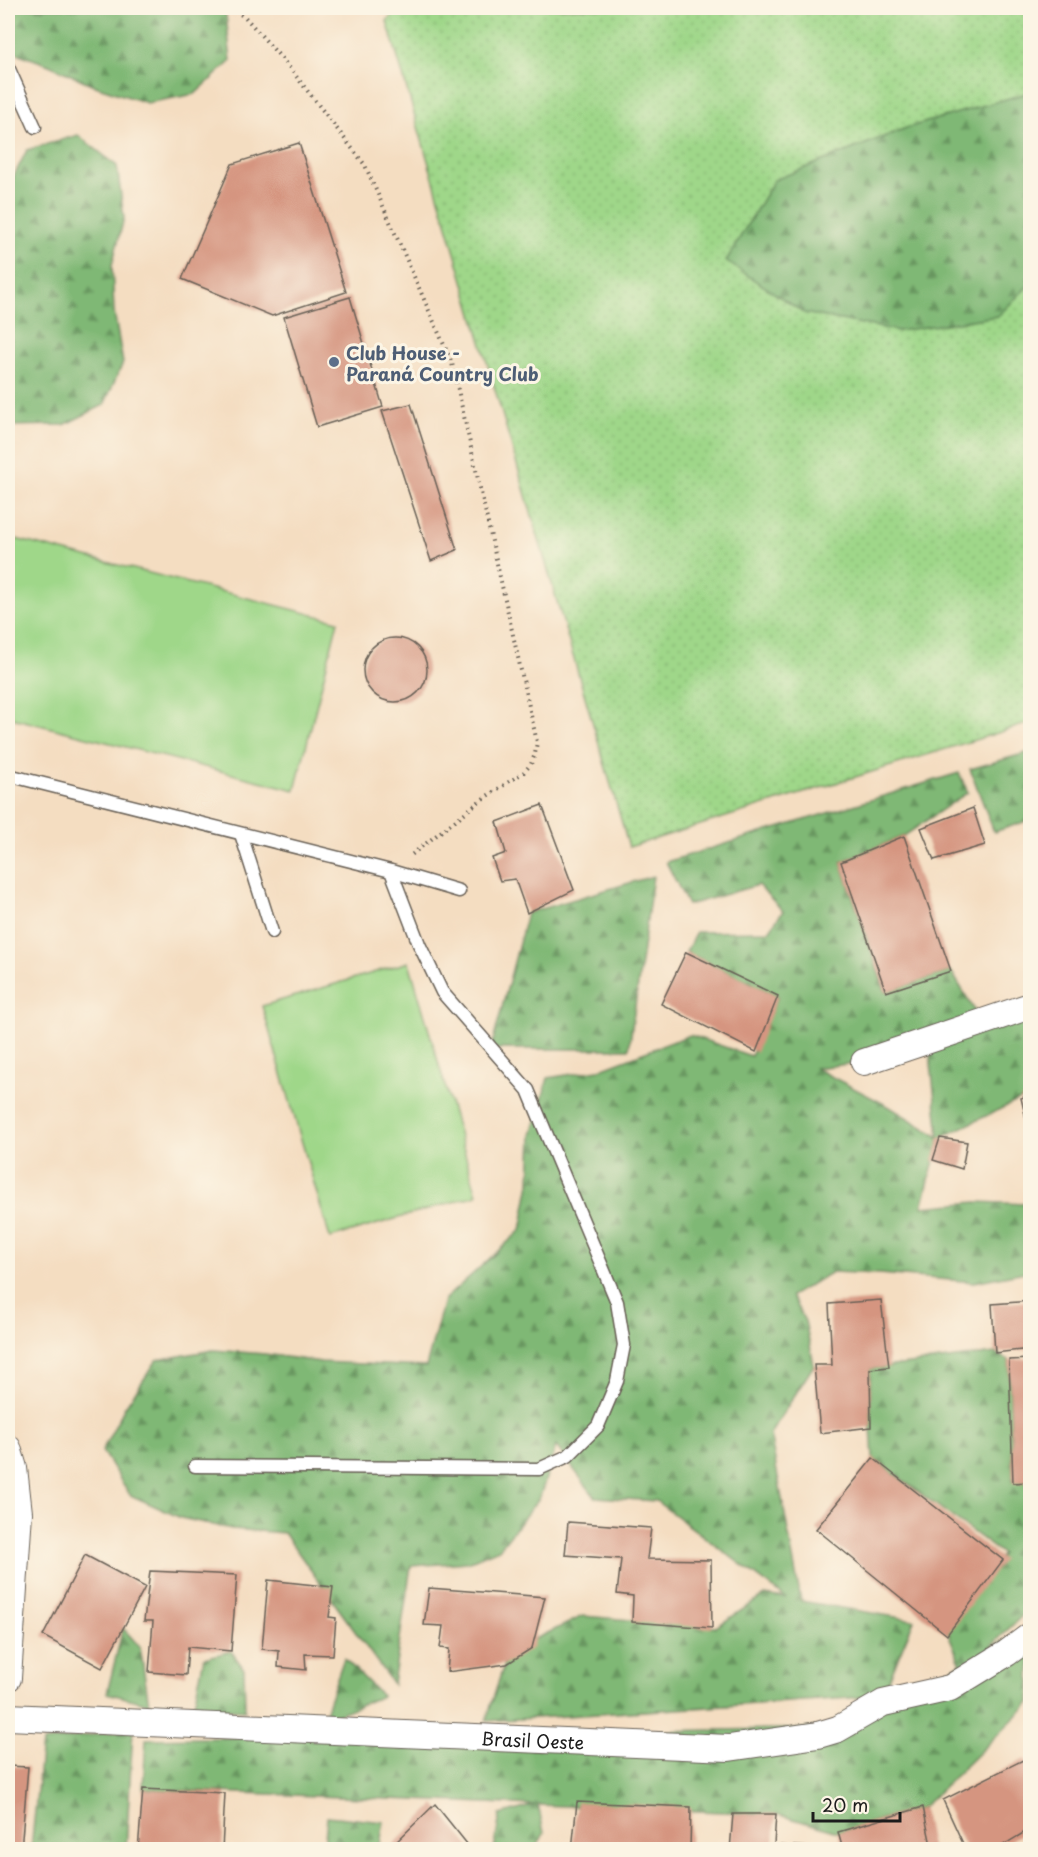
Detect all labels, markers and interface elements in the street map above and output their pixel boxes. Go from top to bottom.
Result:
place label: Club House - Paraná Country Club [346,339,539,387]
marker: Club House - Paraná Country Club [327,355,341,369]
street label: Brasil Oeste [480,1724,585,1755]
scale bar [813,1785,900,1823]
text: 20 m [822,1791,868,1818]

